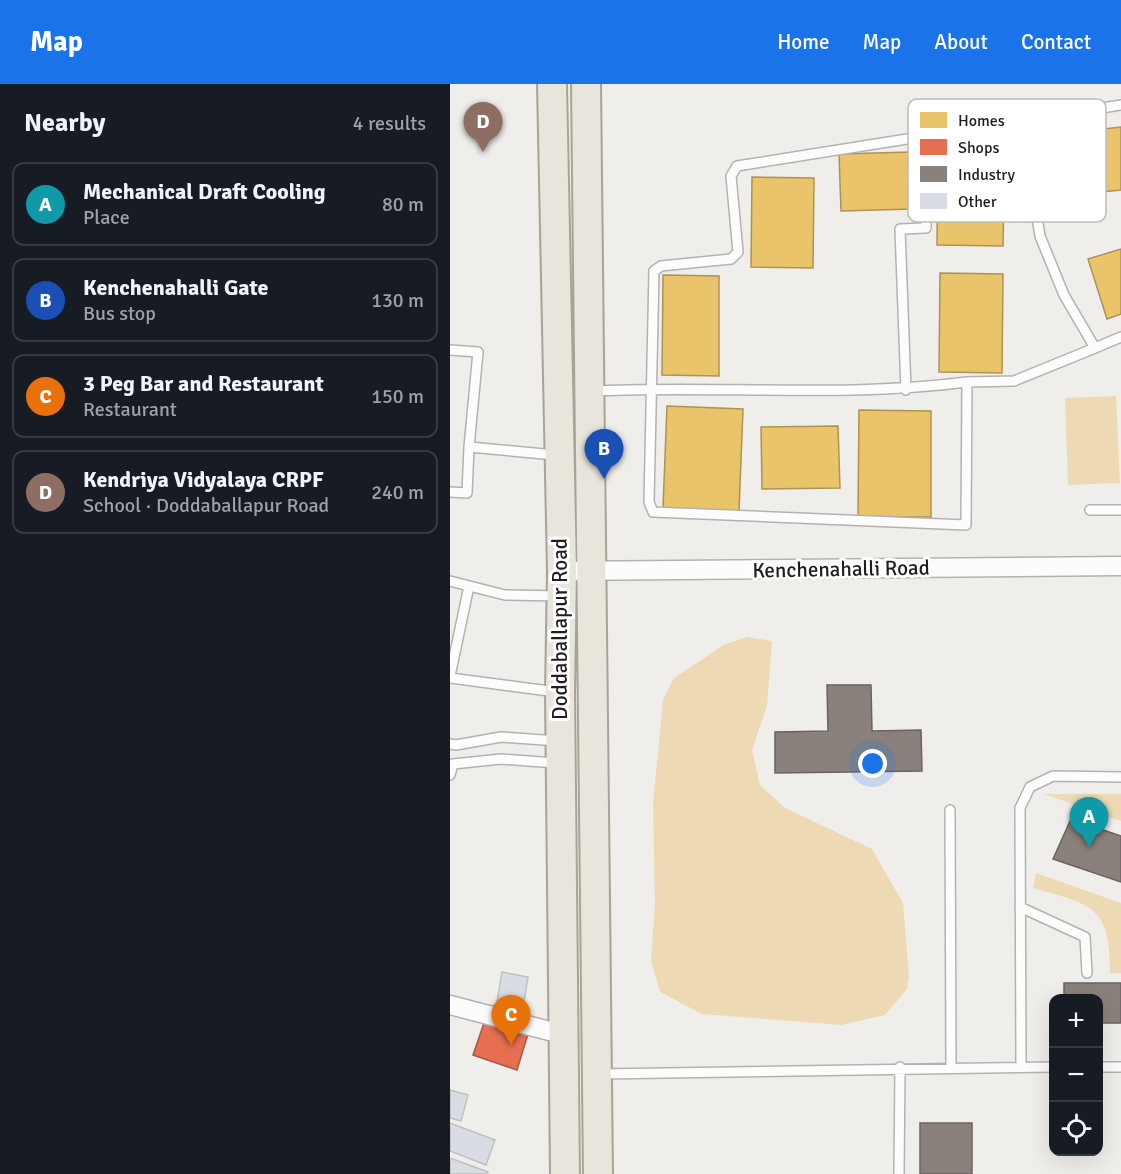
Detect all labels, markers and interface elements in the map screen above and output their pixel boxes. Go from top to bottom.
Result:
text: Map [30,25,83,59]
text: Home [777,29,830,55]
text: Map [863,29,901,55]
text: About [934,29,988,55]
text: Contact [1021,29,1091,55]
legend [908,99,1106,222]
pin: D [464,103,502,152]
text: Nearby [24,107,105,139]
text: 4 results [353,111,426,136]
text: Homes [958,111,1005,131]
text: Shops [958,138,999,158]
text: Industry [958,165,1016,185]
text: Mechanical Draft Cooling [83,178,326,205]
text: A [39,192,52,217]
text: 80 m [382,192,424,217]
text: Other [958,192,997,212]
text: Place [83,205,130,230]
text: Kenchenahalli Gate [83,274,268,301]
text: B [39,288,52,313]
text: 130 m [371,288,424,313]
text: Bus stop [83,301,156,326]
text: 3 Peg Bar and Restaurant [83,370,324,397]
text: C [39,384,52,409]
text: 150 m [371,384,424,409]
text: Restaurant [83,397,177,422]
pin: B [584,430,624,479]
text: Kendriya Vidyalaya CRPF [83,466,324,493]
text: D [39,480,52,505]
text: 240 m [371,480,424,505]
text: School · Doddaballapur Road [83,493,329,518]
street label: Doddaballapur Road [547,538,573,720]
street label: Kenchenahalli Road [752,554,930,584]
your location [858,749,887,778]
pin: A [1070,798,1108,847]
map controls [1049,994,1103,1156]
button: + [1049,994,1103,1048]
pin: C [492,996,530,1045]
button: − [1049,1048,1103,1102]
button: locate [1049,1102,1103,1156]

